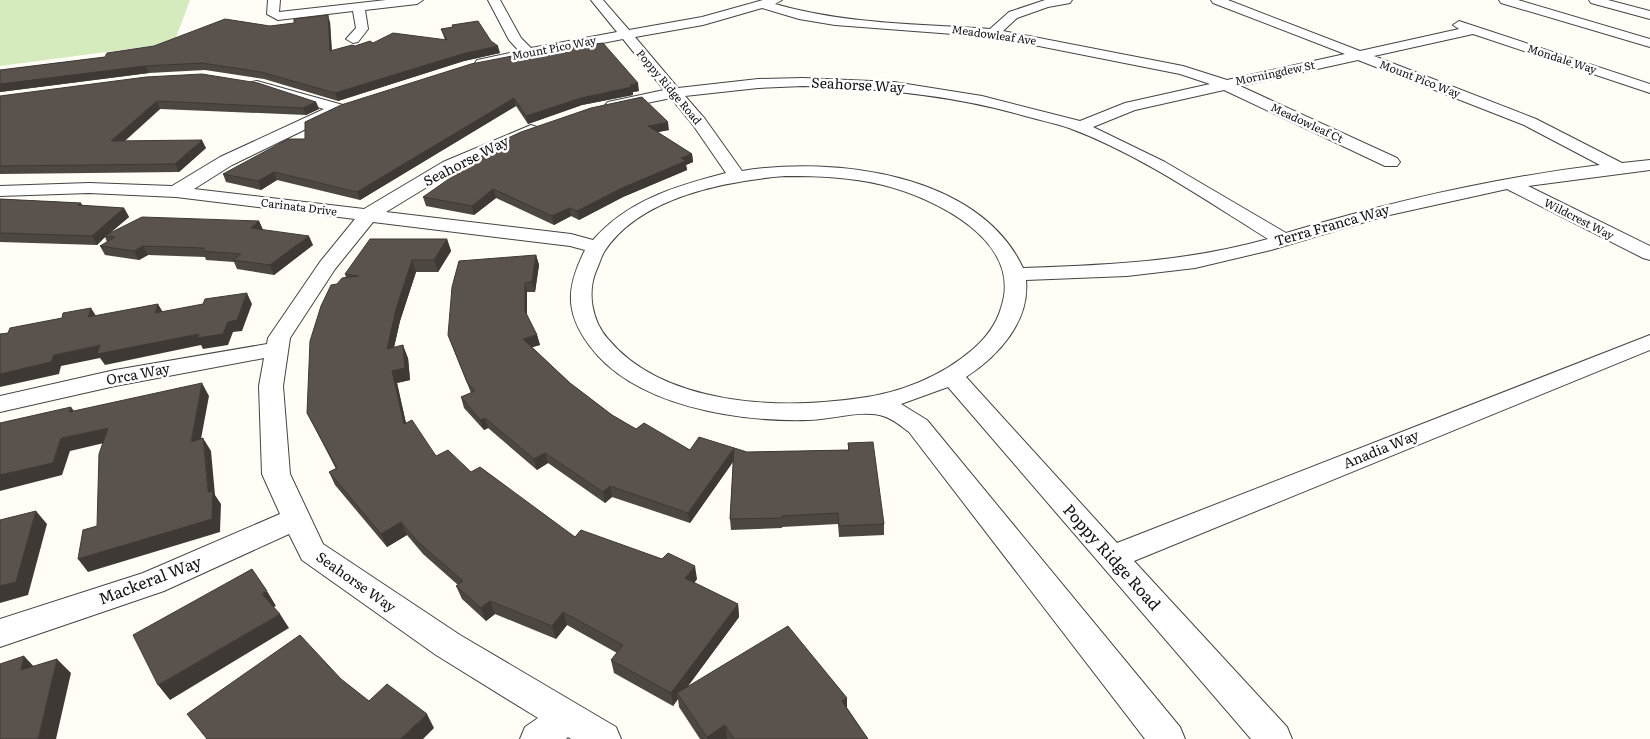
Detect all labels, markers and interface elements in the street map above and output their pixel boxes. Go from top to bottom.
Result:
street label: Meadowleaf Ave [951,20,1038,48]
street label: Mount Pico Way [510,31,598,63]
street label: Mondale Way [1526,39,1600,77]
street label: Poppy Ridge Road [634,45,706,128]
street label: Mount Pico Way [1378,55,1464,101]
street label: Morningdew St [1233,56,1317,88]
street label: Seahorse Way [811,72,906,96]
street label: Meadowleaf Ct [1269,98,1347,146]
street label: Seahorse Way [419,130,513,190]
street label: Carinata Drive [260,193,338,219]
street label: Wildcrest Way [1542,194,1618,243]
street label: Terra Franca Way [1272,198,1393,250]
street label: Orca Way [104,357,172,389]
street label: Anadia Way [1340,423,1422,472]
street label: Poppy Ridge Road [1058,498,1167,615]
street label: Seahorse Way [313,546,401,617]
street label: Mackeral Way [95,548,205,610]

